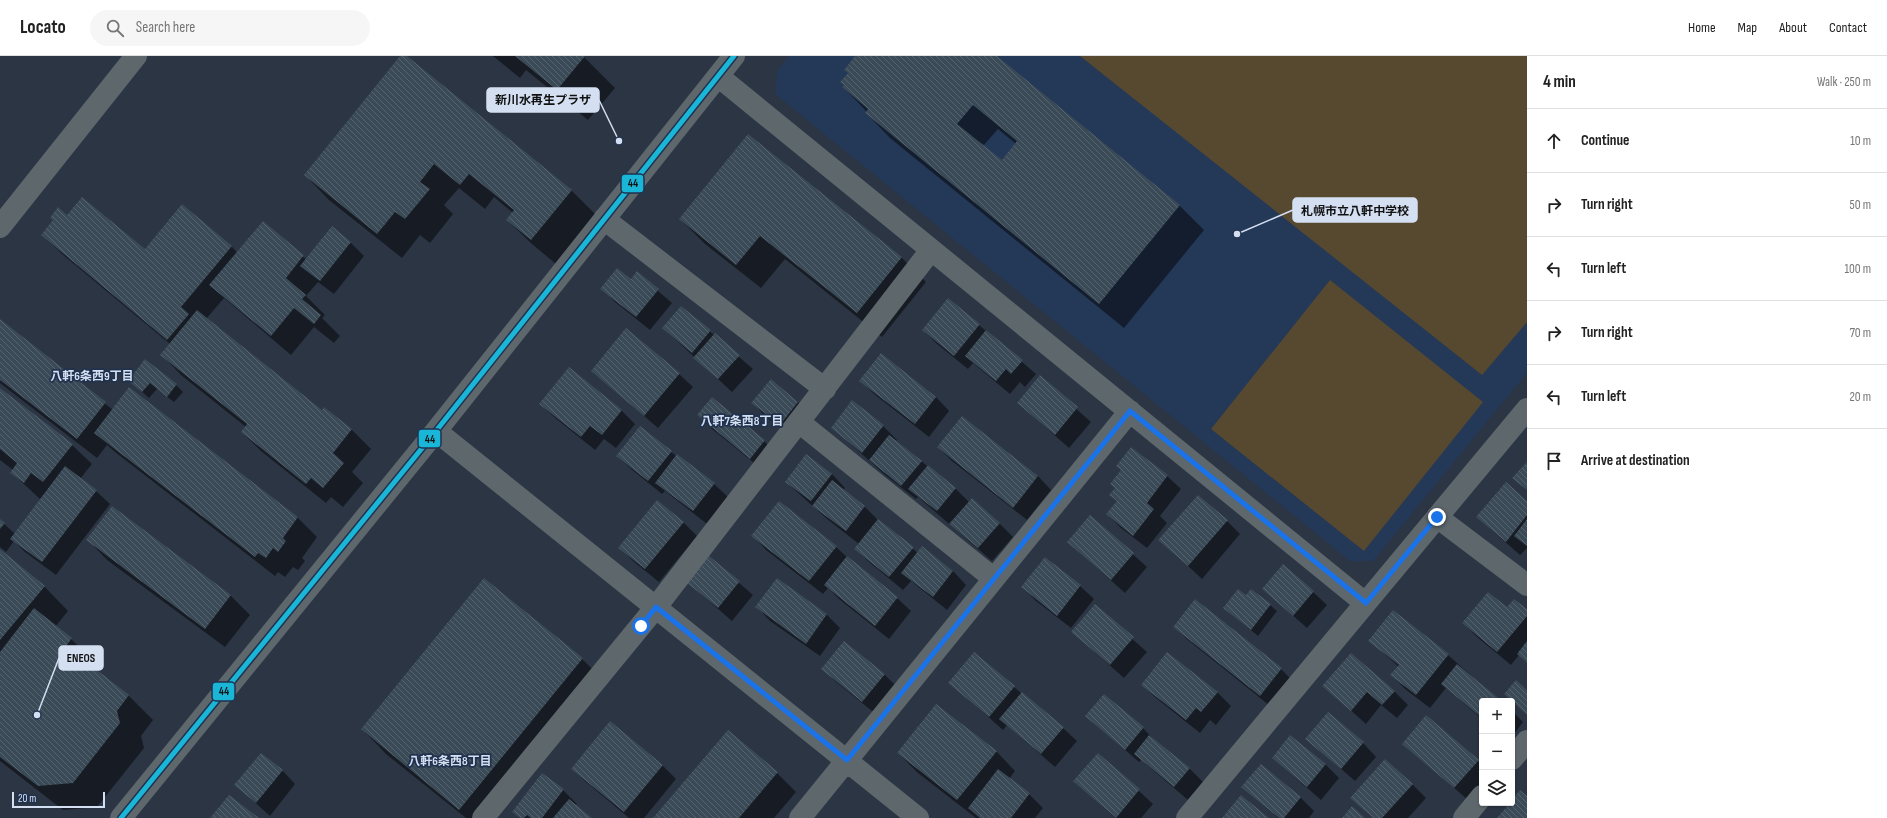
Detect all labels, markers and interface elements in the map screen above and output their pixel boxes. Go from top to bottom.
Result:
search box [90,10,370,46]
text: Locato [20,16,66,39]
icon: search [104,17,126,39]
text: Search here [136,18,195,37]
text: Home [1688,19,1716,36]
text: Map [1738,19,1757,36]
text: About [1779,19,1807,36]
text: Contact [1829,19,1867,36]
text: 4 min [1543,72,1576,92]
text: Walk · 250 m [1817,74,1871,90]
callout: 新川水再生プラザ [487,88,599,112]
text: 新川水再生プラザ [495,93,591,108]
icon: ahead [1543,130,1565,152]
text: Continue [1581,131,1630,150]
text: 10 m [1850,133,1871,149]
line badge: 44 [621,174,644,193]
text: 44 [628,177,638,190]
icon: right [1543,194,1565,216]
text: Turn right [1581,195,1633,214]
text: 50 m [1850,197,1871,213]
callout: 札幌市立八軒中学校 [1293,198,1417,222]
text: 札幌市立八軒中学校 [1301,204,1409,219]
icon: left [1543,258,1565,280]
text: Turn left [1581,259,1626,278]
text: 100 m [1844,261,1871,277]
icon: right [1543,322,1565,344]
text: Turn right [1581,323,1633,342]
text: 70 m [1850,325,1871,341]
district label: 八軒6条西9丁目 [50,369,134,384]
icon: left [1543,386,1565,408]
text: Turn left [1581,387,1626,406]
text: 20 m [1849,389,1871,405]
district label: 八軒7条西8丁目 [701,414,783,429]
line badge: 44 [418,429,441,448]
text: 44 [425,433,435,446]
icon: arrive [1543,450,1565,472]
text: Arrive at destination [1581,451,1690,470]
route end [1428,508,1446,526]
route start [632,617,650,635]
callout: ENEOS [59,646,103,670]
text: ENEOS [67,651,96,666]
line badge: 44 [212,682,235,701]
text: 44 [219,685,229,698]
map controls [1479,698,1515,806]
button: + [1479,698,1515,734]
button: − [1479,734,1515,770]
district label: 八軒6条西8丁目 [408,754,492,769]
button: layers [1479,770,1515,806]
scale bar [12,790,105,809]
text: 20 m [18,792,36,805]

